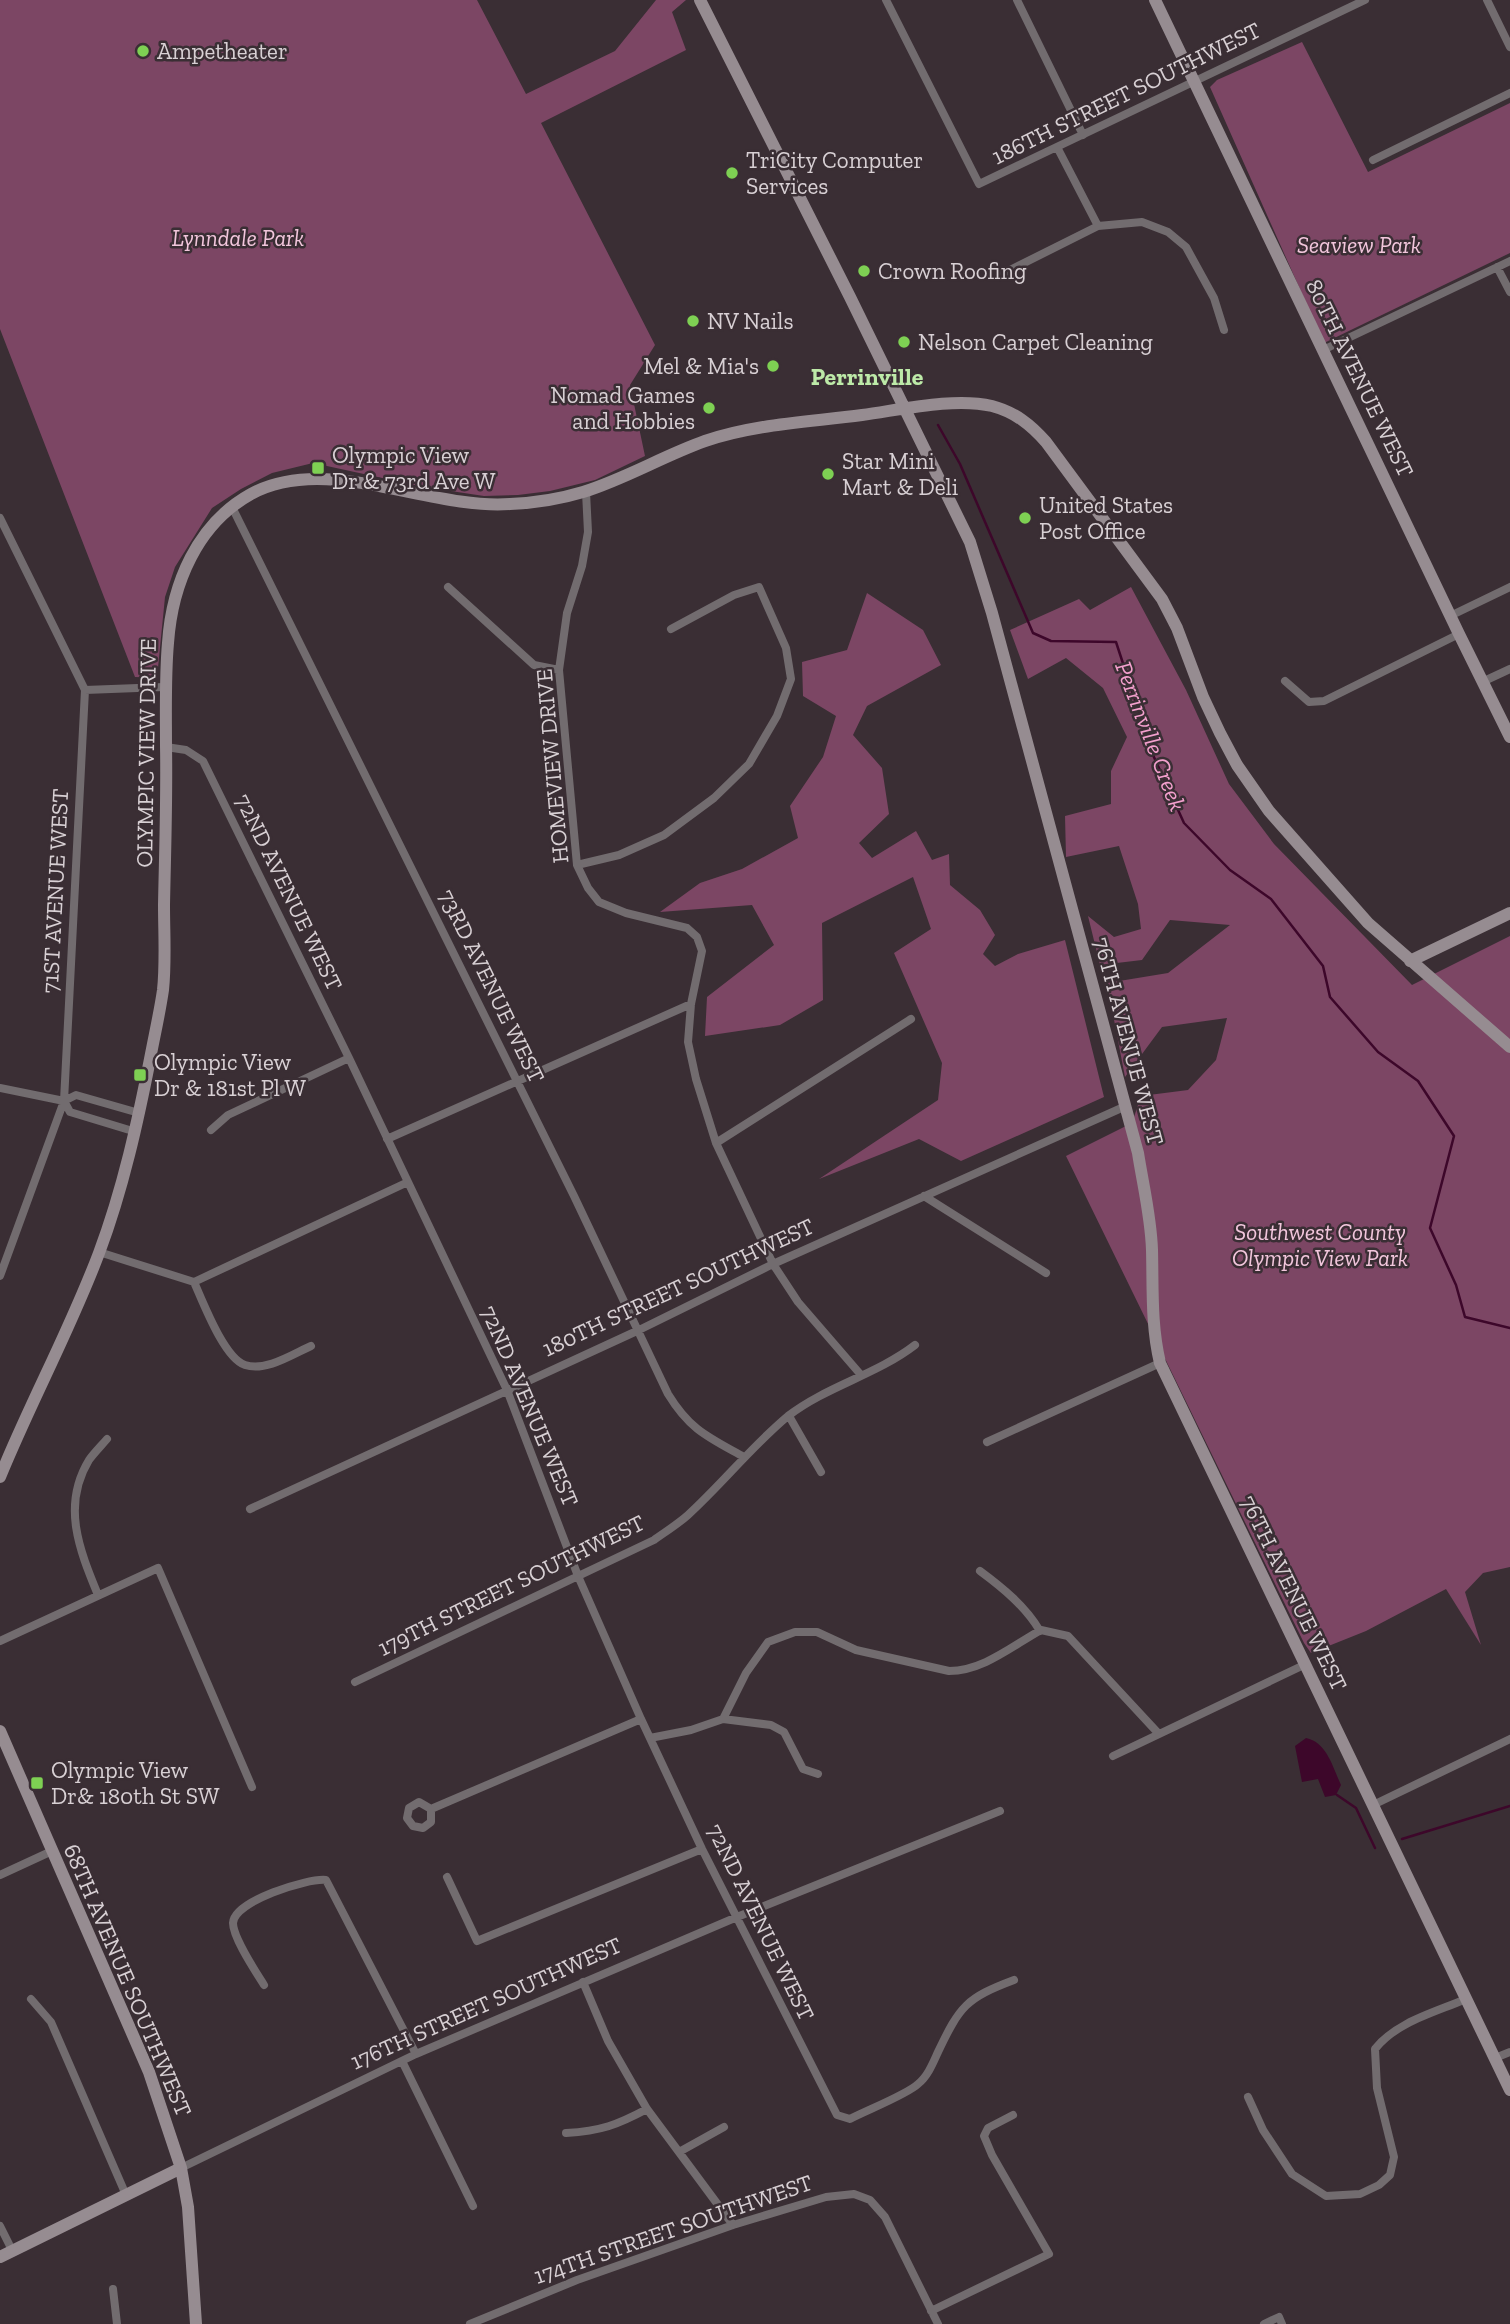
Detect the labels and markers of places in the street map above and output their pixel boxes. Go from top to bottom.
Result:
place label: Ampetheater [157,37,288,65]
marker: Ampetheater [135,43,151,59]
place label: TriCity Computer Services [746,146,923,200]
marker: TriCity Computer Services [724,165,740,181]
place label: Crown Roofing [878,257,1027,285]
marker: Crown Roofing [856,263,872,279]
place label: NV Nails [707,307,793,335]
marker: NV Nails [685,313,701,329]
place label: Nelson Carpet Cleaning [918,328,1153,356]
marker: Nelson Carpet Cleaning [896,334,912,350]
place label: Mel & Mia's [643,352,759,380]
marker: Mel & Mia's [765,358,781,374]
place label: Nomad Games and Hobbies [550,381,695,435]
marker: Nomad Games and Hobbies [701,400,717,416]
place label: Olympic View Dr & 73rd Ave W [332,441,496,495]
place label: Star Mini Mart & Deli [842,447,958,501]
marker: Olympic View Dr & 73rd Ave W [310,460,326,476]
marker: Star Mini Mart & Deli [820,466,836,482]
place label: United States Post Office [1039,491,1173,545]
marker: United States Post Office [1017,510,1033,526]
place label: Olympic View Dr & 181st Pl W [154,1048,306,1102]
marker: Olympic View Dr & 181st Pl W [132,1067,148,1083]
place label: Olympic View Dr& 180th St SW [51,1756,220,1810]
marker: Olympic View Dr& 180th St SW [29,1775,45,1791]

